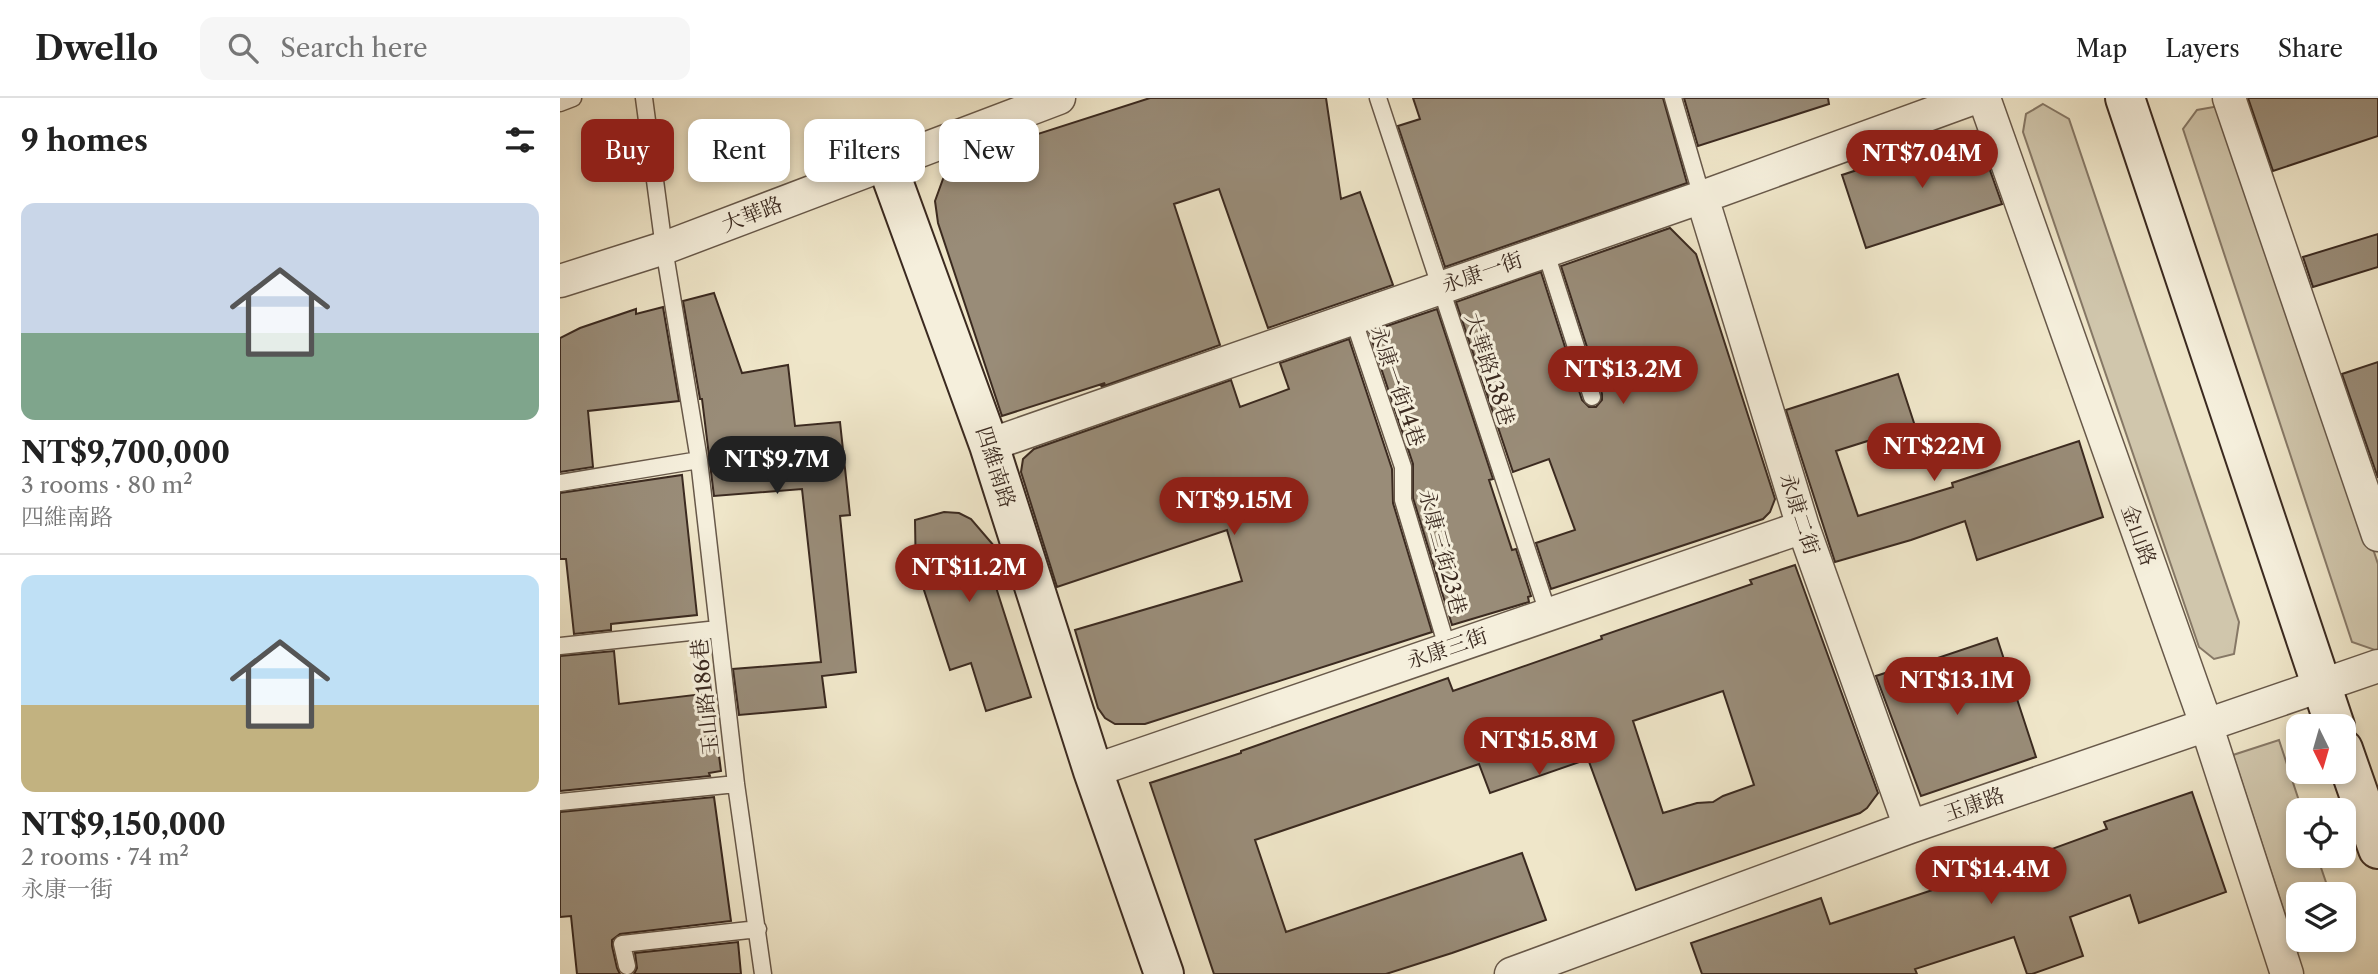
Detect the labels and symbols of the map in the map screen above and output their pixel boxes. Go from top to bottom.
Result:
pin: NT$7.04M [1850,130,1994,190]
street label: 大華路 [718,191,786,237]
street label: 永康一街 [1438,247,1526,297]
street label: 大華路138巷 [1460,310,1520,428]
street label: 永康一街14巷 [1366,322,1430,450]
pin: NT$13.2M [1551,346,1695,406]
street label: 四維南路 [971,423,1021,511]
pin: NT$22M [1877,424,1991,483]
pin: NT$9.7M [712,436,842,496]
street label: 永康二街 [1775,470,1825,558]
pin: NT$9.15M [1162,478,1306,537]
street label: 永康三街23巷 [1414,487,1472,617]
street label: 金山路 [2116,501,2162,569]
pin: NT$11.2M [897,545,1041,604]
street label: 永康三街 [1403,623,1491,673]
street label: 玉山路186巷 [686,637,724,757]
pin: NT$13.1M [1885,658,2029,717]
north arrow [2286,714,2356,784]
pin: NT$15.8M [1467,718,1611,777]
street label: 玉康路 [1940,782,2008,826]
pin: NT$14.4M [1919,846,2063,906]

